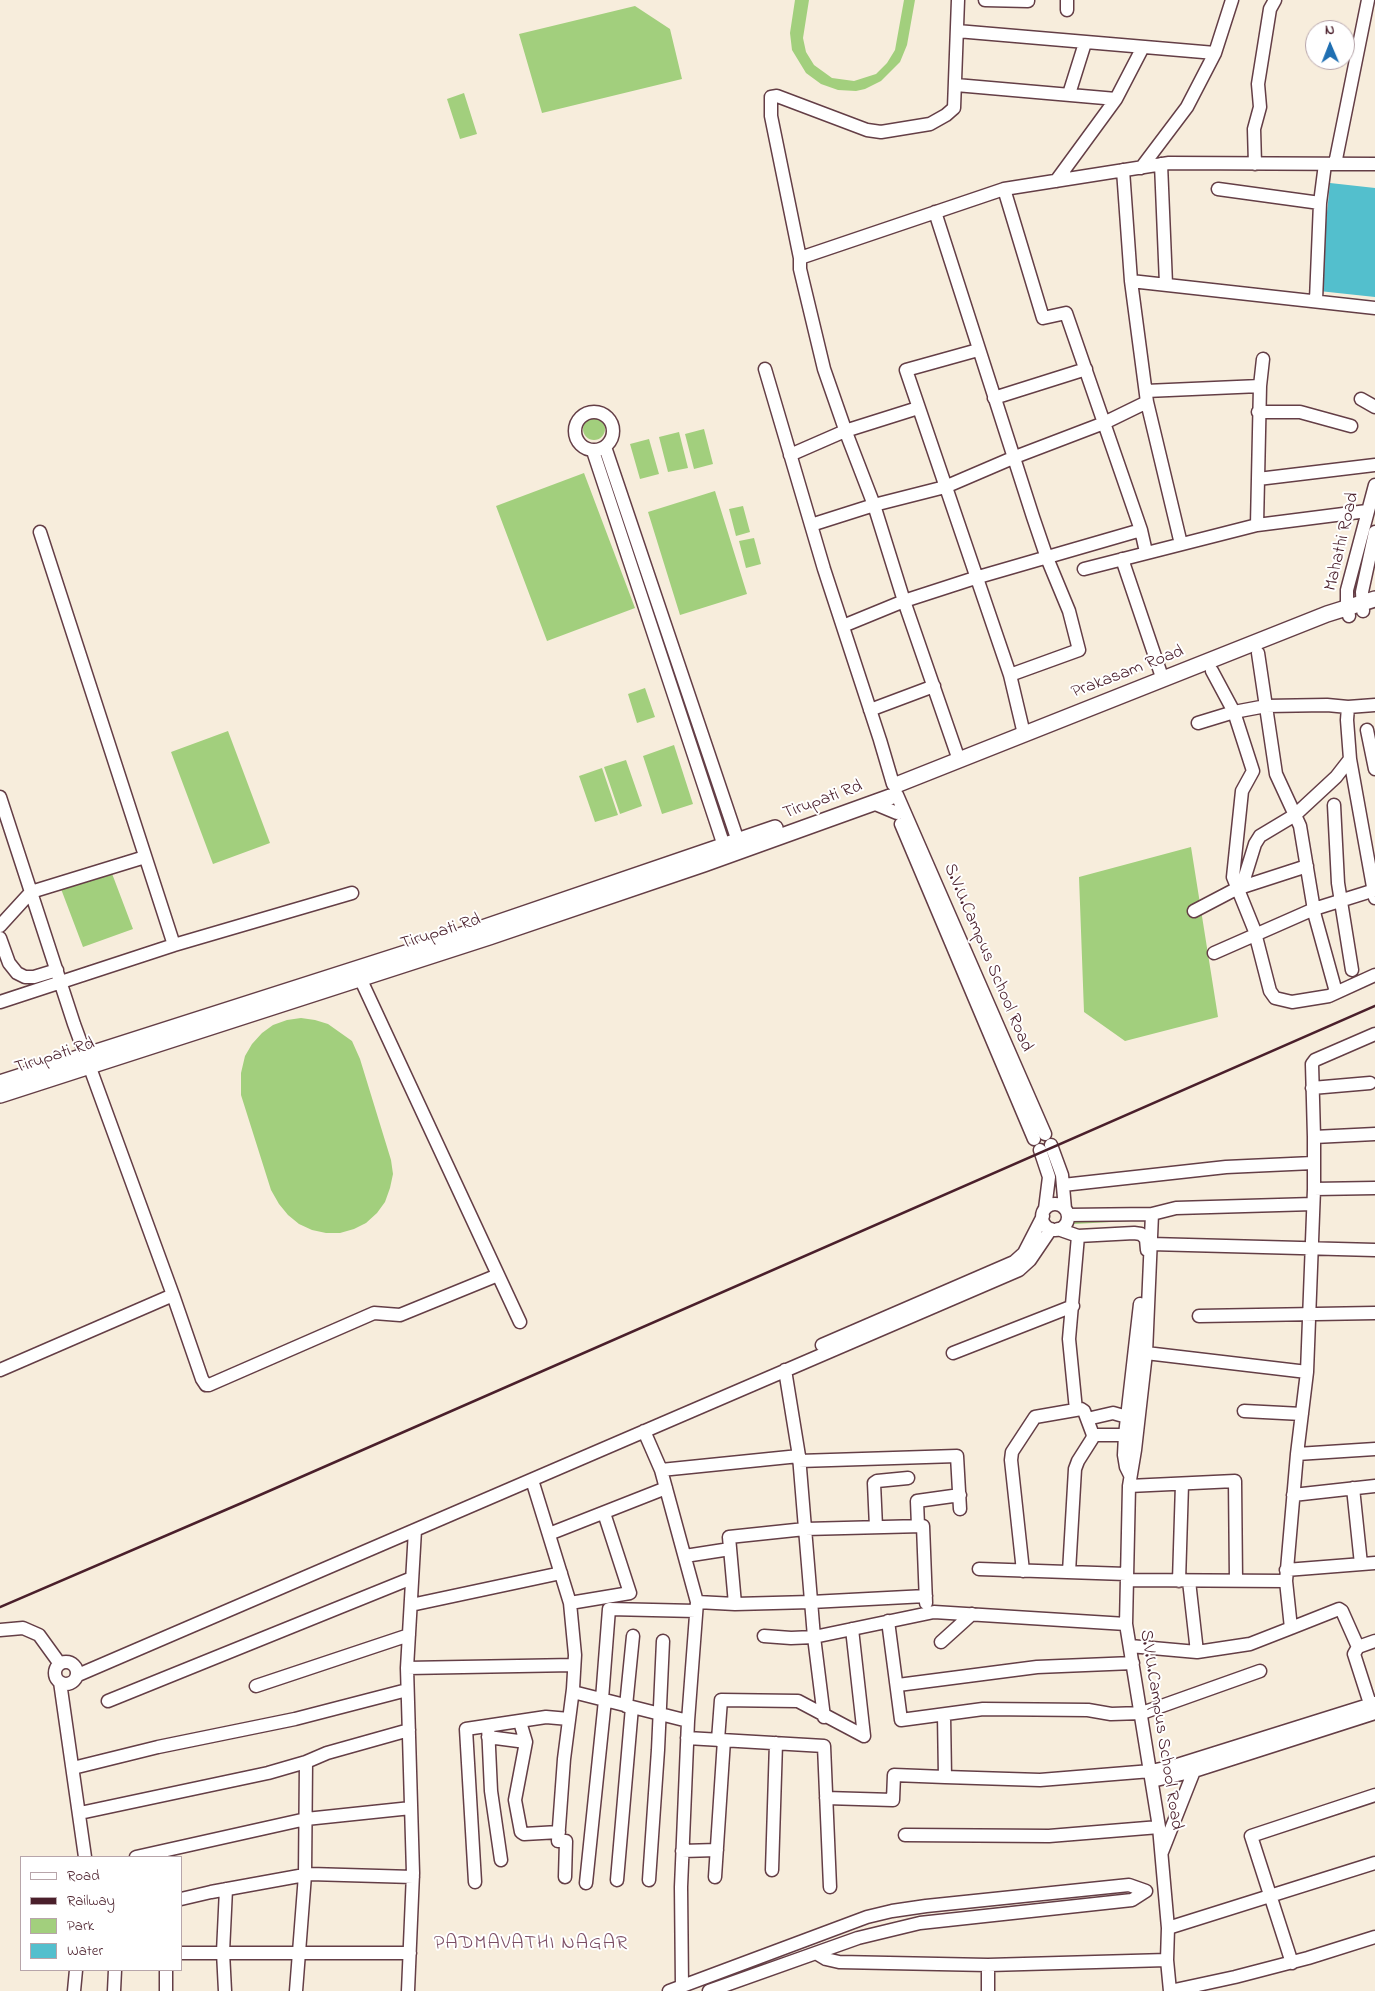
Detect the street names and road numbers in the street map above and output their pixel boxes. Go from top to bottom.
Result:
street label: Mahathi Road [1321,491,1365,593]
street label: Prakasam Road [1069,642,1187,704]
street label: Tirupati Rd [780,777,866,825]
street label: S.V.U.Campus School Road [937,861,1037,1055]
street label: Tirupati Rd [398,910,484,956]
street label: Tirupati Rd [12,1034,98,1080]
street label: S.V.U.Campus School Road [1133,1628,1187,1832]

